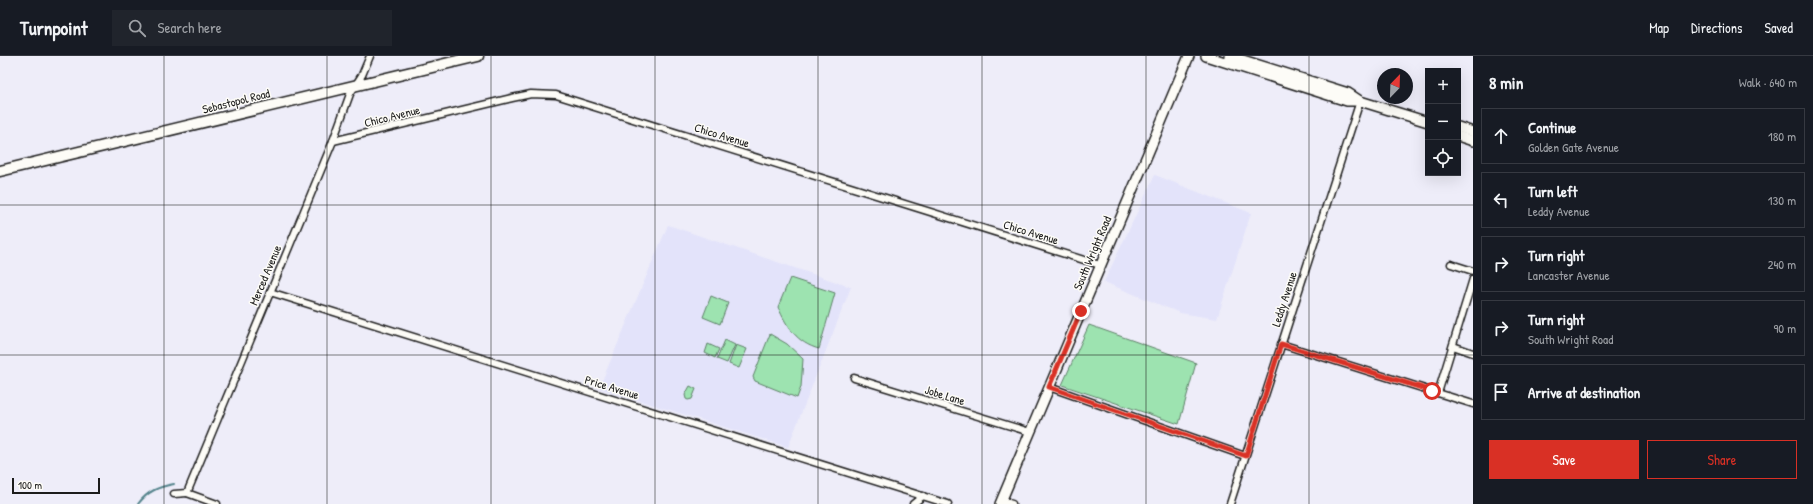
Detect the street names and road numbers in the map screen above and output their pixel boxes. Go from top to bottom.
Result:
street label: Sebastopol Road [200,84,272,118]
street label: Chico Avenue [362,101,422,131]
street label: Chico Avenue [692,119,752,152]
street label: South Wright Road [1069,213,1115,293]
street label: Chico Avenue [1001,216,1061,249]
street label: Merced Avenue [245,242,285,308]
street label: Leddy Avenue [1267,269,1301,329]
street label: Price Avenue [583,371,641,403]
street label: Jobe Lane [923,381,967,409]

